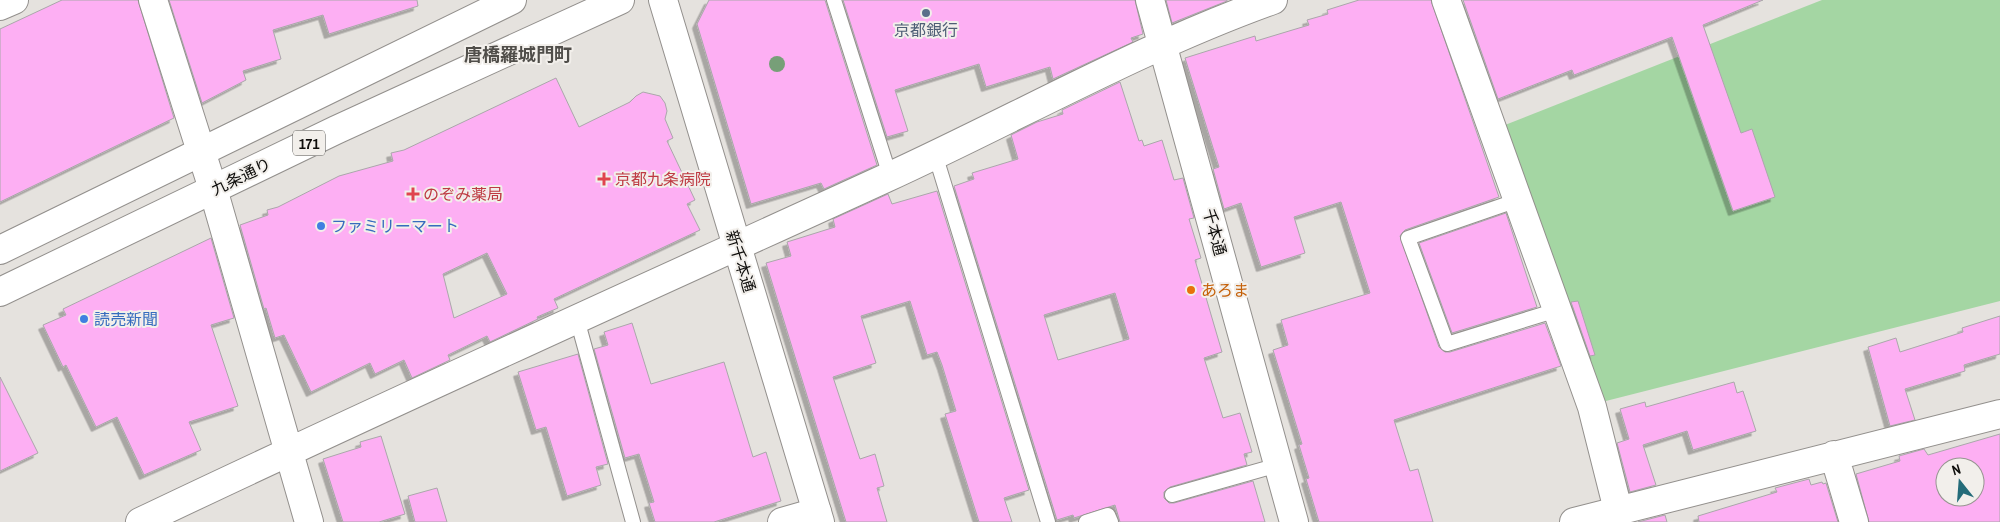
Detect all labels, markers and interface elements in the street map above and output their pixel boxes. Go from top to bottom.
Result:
marker: 京都銀行 [920,7,932,19]
place label: 京都銀行 [894,19,958,41]
district label: 唐橋羅城門町 [464,42,572,67]
road number: 171 [293,130,325,156]
street label: 九条通り [207,152,275,200]
place label: 京都九条病院 [615,168,711,190]
marker: 京都九条病院 [597,172,611,186]
place label: のぞみ薬局 [423,183,503,205]
marker: のぞみ薬局 [407,188,419,200]
street label: 千本通 [1198,206,1232,258]
place label: ファミリーマート [331,215,459,237]
marker: ファミリーマート [315,220,327,232]
street label: 新千本通 [721,227,761,295]
place label: あろま [1201,279,1249,301]
marker: あろま [1185,284,1197,296]
place label: 読売新聞 [94,308,158,330]
marker: 読売新聞 [78,313,90,325]
north arrow [1935,457,1985,507]
text: N [1950,460,1963,479]

